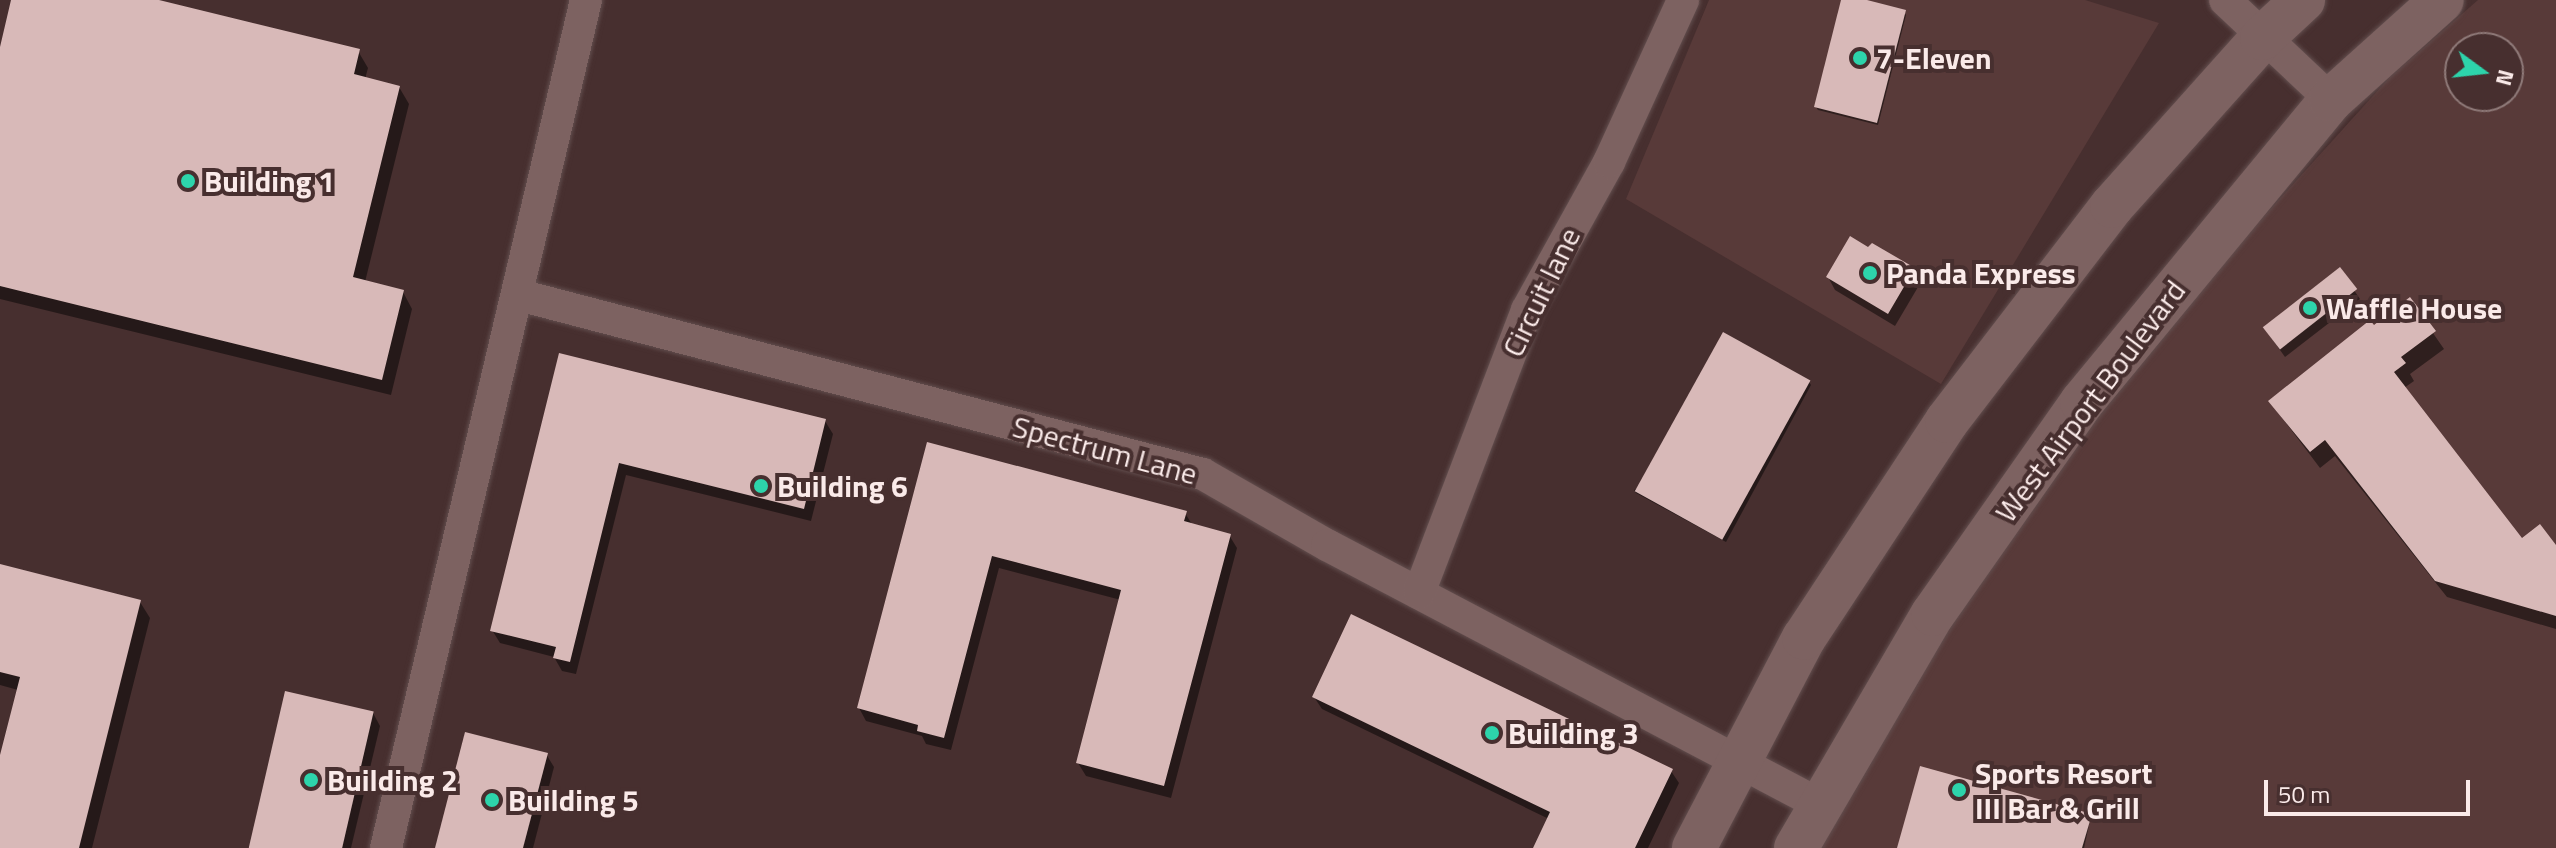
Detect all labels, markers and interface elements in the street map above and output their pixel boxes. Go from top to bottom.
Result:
north arrow [2444,32,2524,112]
place label: 7-Eleven [1876,40,1991,76]
marker: 7-Eleven [1851,49,1869,67]
text: N [2487,66,2524,89]
place label: Building 1 [204,163,335,199]
marker: Building 1 [179,172,197,190]
street label: Circuit lane [1494,222,1588,362]
place label: Panda Express [1886,255,2076,291]
marker: Panda Express [1861,264,1879,282]
street label: West Airport Boulevard [1987,273,2193,529]
place label: Waffle House [2326,290,2502,326]
marker: Waffle House [2301,299,2319,317]
street label: Spectrum Lane [1009,408,1201,492]
place label: Building 6 [777,468,908,504]
marker: Building 6 [752,477,770,495]
place label: Building 3 [1508,715,1639,751]
marker: Building 3 [1483,724,1501,742]
place label: Sports Resort III Bar & Grill [1975,755,2152,826]
place label: Building 2 [327,762,458,798]
scale bar [2268,764,2474,814]
marker: Building 2 [302,771,320,789]
text: 50 m [2278,776,2330,812]
marker: Sports Resort III Bar & Grill [1950,781,1968,799]
place label: Building 5 [508,782,639,818]
marker: Building 5 [483,791,501,809]

